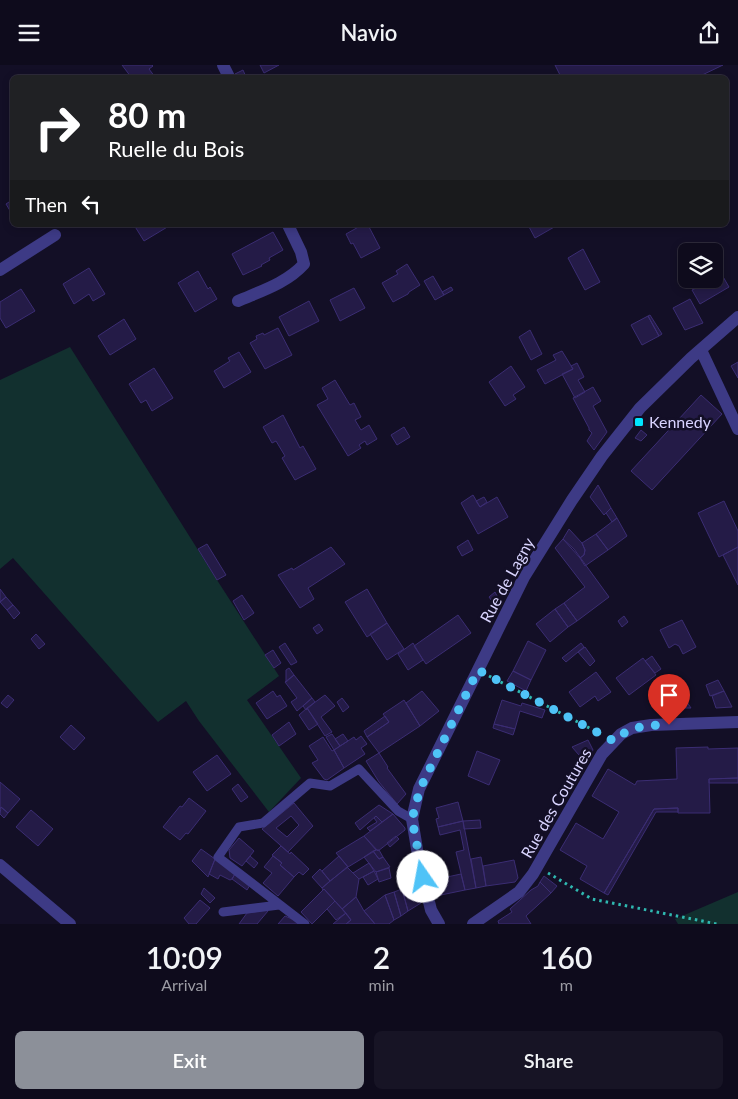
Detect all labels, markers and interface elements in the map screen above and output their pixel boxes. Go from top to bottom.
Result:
icon: menu [15,19,43,47]
text: Navio [341,19,397,46]
icon: share [695,19,723,47]
text: 80 m [108,93,186,135]
icon: right [25,95,90,160]
text: Ruelle du Bois [108,135,244,162]
icon: left [77,190,105,218]
text: Then [25,193,67,216]
map controls [678,243,723,288]
button: layers [678,243,723,288]
place label: Kennedy [649,412,712,431]
marker: Kennedy [633,416,645,428]
street label: Rue de Lagny [475,533,538,626]
pin [648,674,690,725]
icon: arrive [655,681,683,709]
street label: Rue des Coutures [516,744,595,861]
position arrow [396,850,448,902]
text: 10:09 [146,939,223,975]
text: 2 [373,939,390,975]
text: 160 [540,939,592,975]
text: Arrival [161,975,207,994]
text: min [369,975,394,994]
text: m [560,975,573,994]
button: Exit [15,1031,364,1089]
button: Share [374,1031,723,1089]

